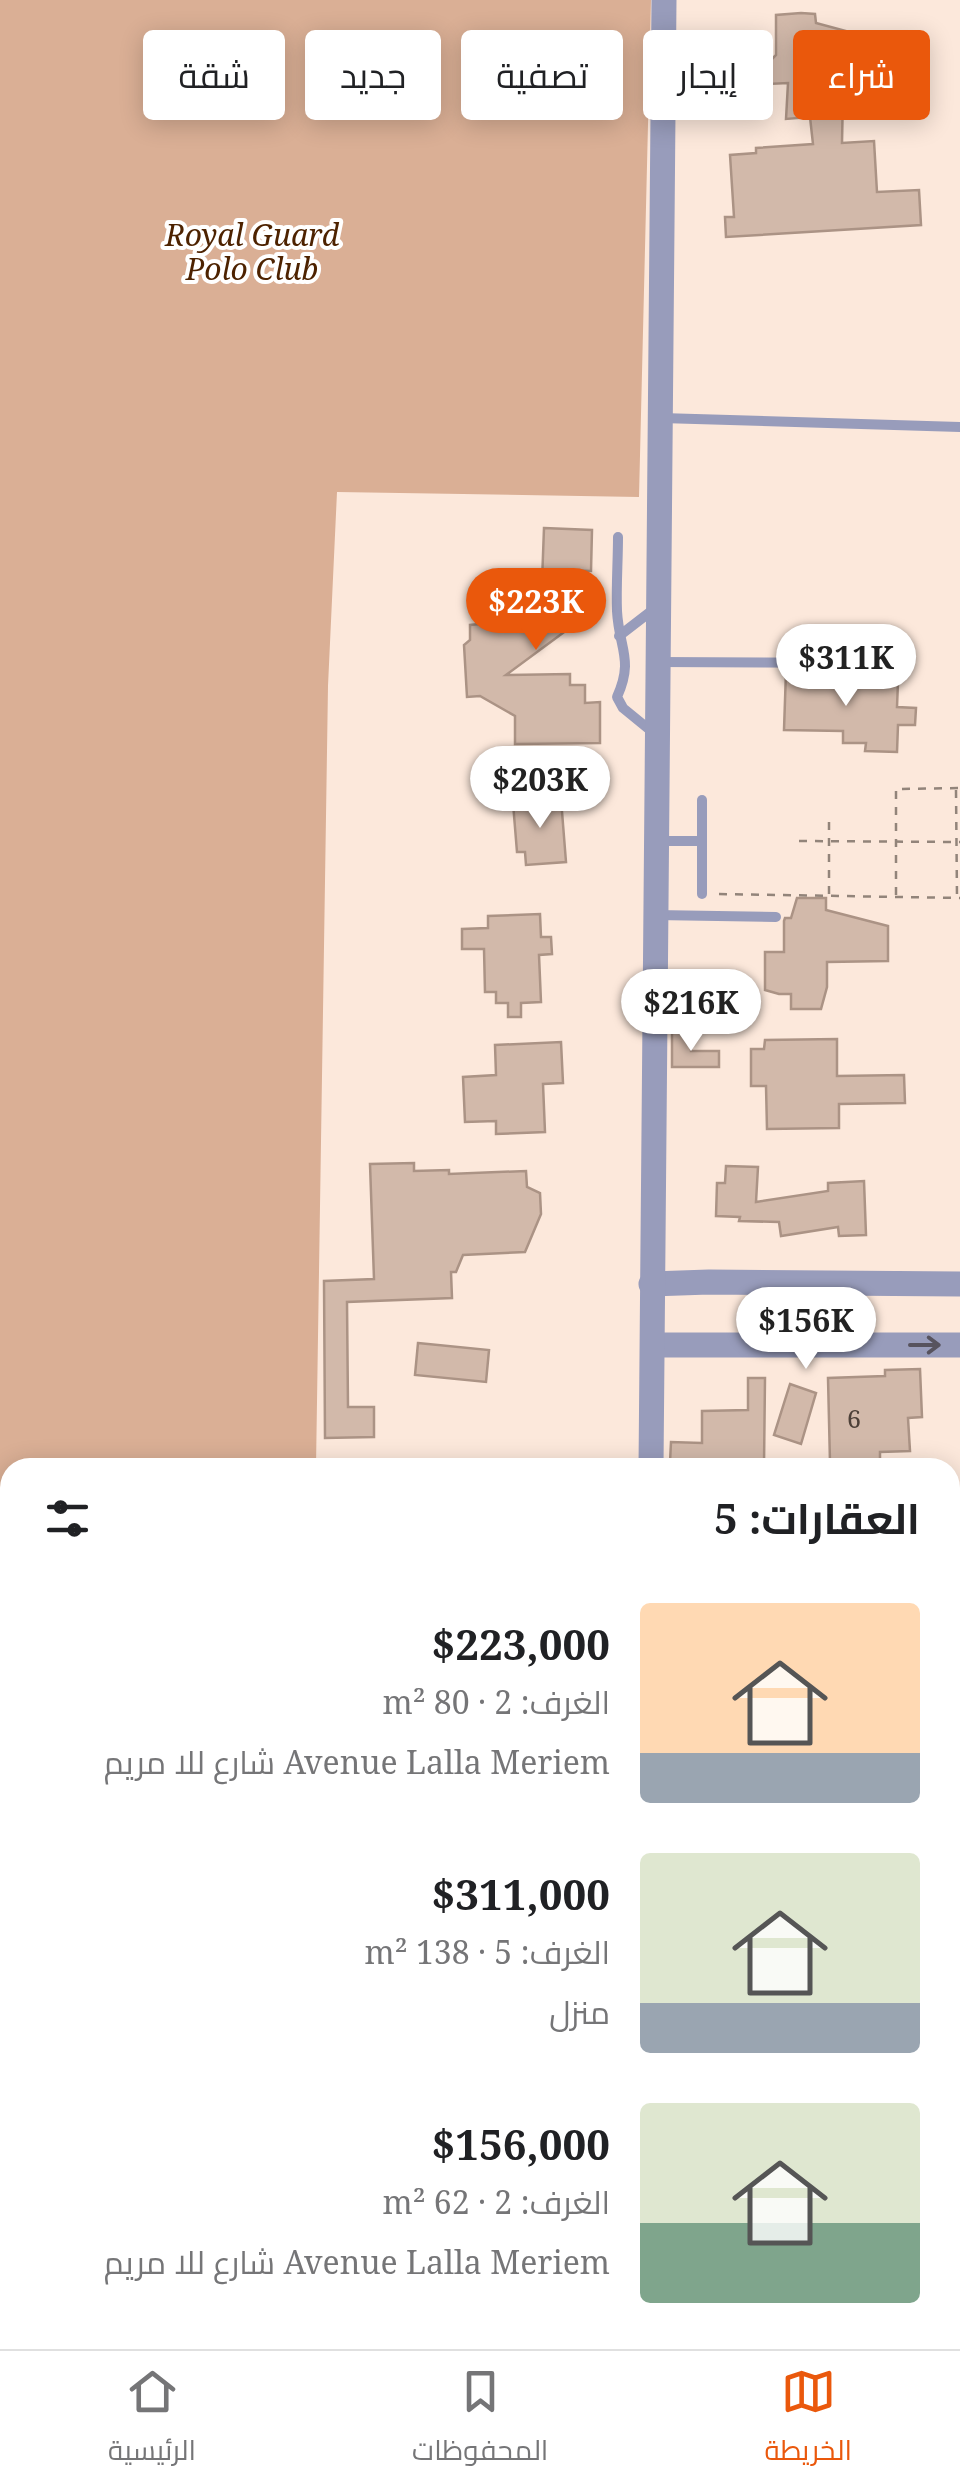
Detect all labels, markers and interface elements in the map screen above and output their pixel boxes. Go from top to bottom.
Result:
chip: شقة [143,30,285,120]
chip: جديد [305,30,441,120]
chip: تصفية [461,30,623,120]
chip: إيجار [643,30,773,120]
chip: شراء [793,30,930,120]
park label: Royal Guard Polo Club [164,214,340,289]
pin: $223K [466,568,606,653]
text: $223K [488,579,584,622]
pin: $311K [776,624,916,709]
text: $311K [798,635,894,678]
pin: $203K [470,746,610,831]
text: $203K [492,757,588,800]
pin: $216K [621,969,761,1054]
text: $216K [643,980,739,1023]
pin: $156K [736,1287,876,1372]
text: $156K [758,1298,854,1341]
one-way arrow [908,1336,941,1354]
house number: 6 [847,1401,861,1435]
text: العقارات: 5 [714,1489,920,1546]
icon: filters [40,1491,95,1546]
text: $223,000 [432,1615,610,1672]
icon: home [720,1643,840,1763]
text: الغرف: 2 · 80 m² [382,1680,610,1723]
text: Avenue Lalla Meriem شارع للا مريم [104,1740,610,1783]
text: $311,000 [432,1865,610,1922]
icon: home [720,1893,840,2013]
text: الغرف: 5 · 138 m² [365,1930,610,1973]
text: منزل [549,1990,610,2033]
text: $156,000 [432,2115,610,2172]
icon: home [720,2143,840,2263]
text: الغرف: 2 · 62 m² [382,2180,610,2223]
text: Avenue Lalla Meriem شارع للا مريم [104,2240,610,2283]
tab: الرئيسية [108,2364,196,2476]
tab: المحفوظات [412,2364,548,2476]
tab: الخريطة [765,2364,852,2476]

